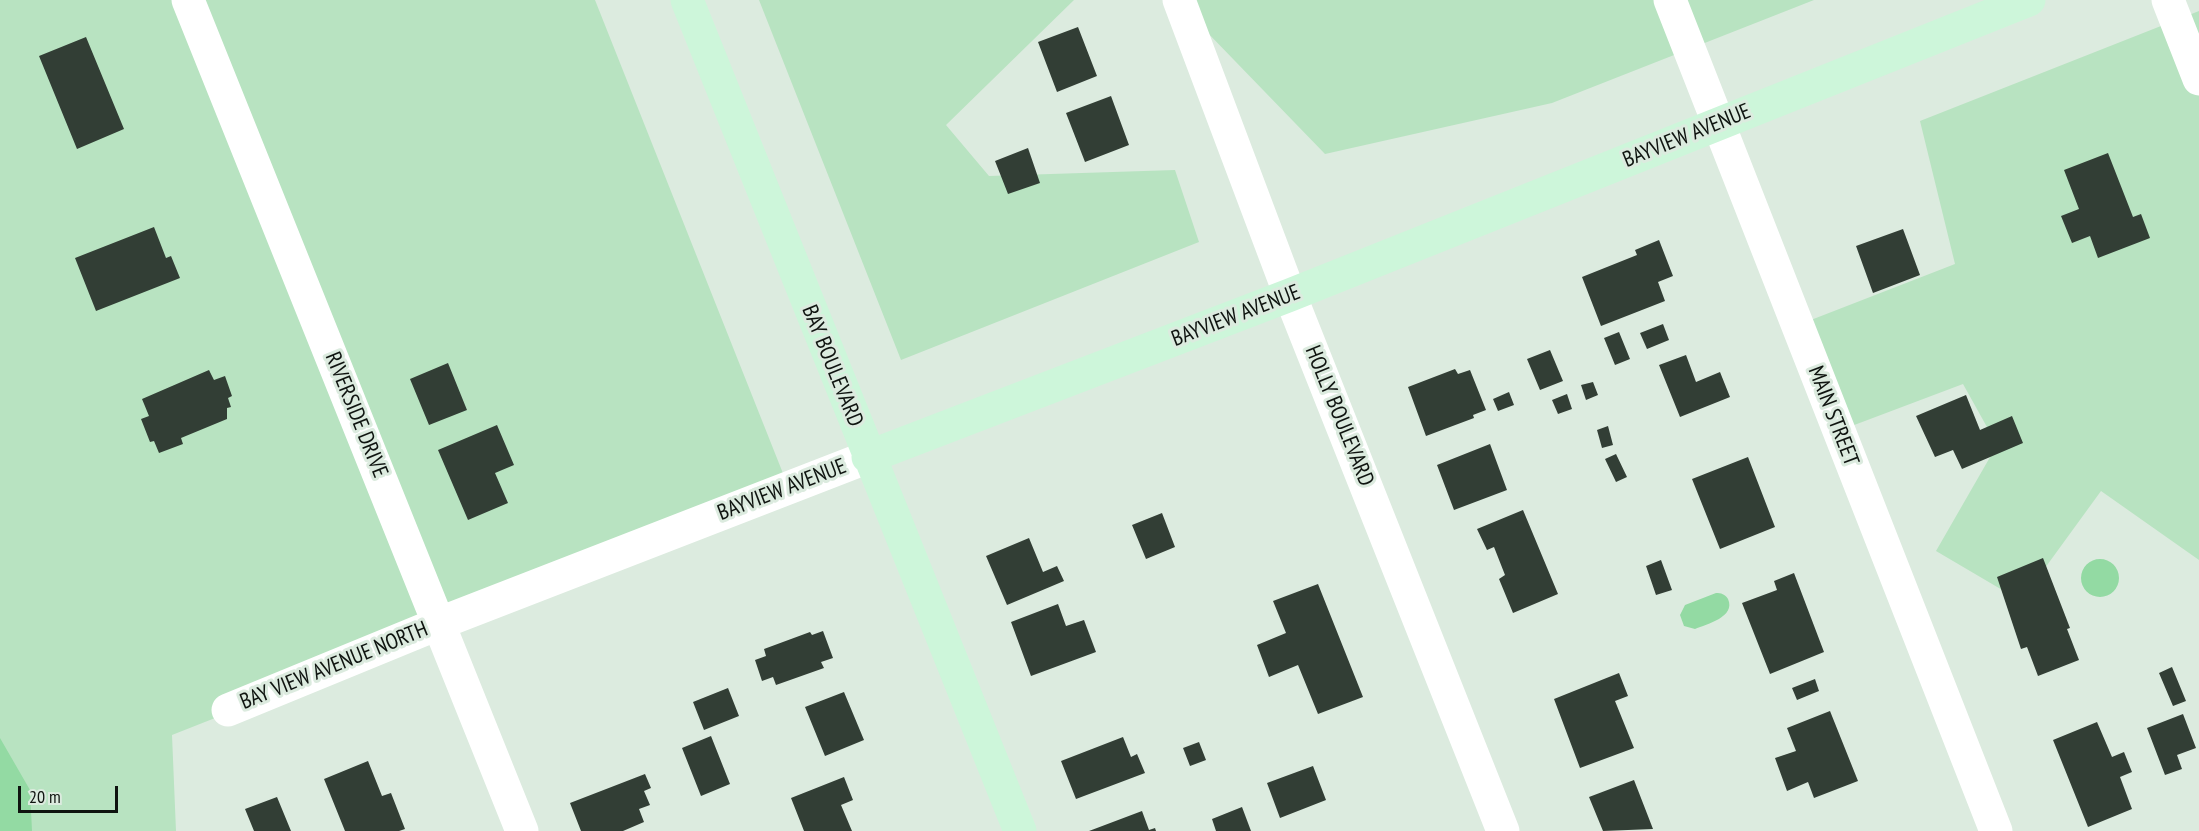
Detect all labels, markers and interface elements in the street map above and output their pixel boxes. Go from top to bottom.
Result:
street label: BAYVIEW AVENUE [1619,98,1755,174]
street label: BAYVIEW AVENUE [1168,279,1304,353]
street label: BAY BOULEVARD [796,301,868,431]
street label: HOLLY BOULEVARD [1299,342,1379,490]
street label: RIVERSIDE DRIVE [319,348,393,482]
street label: MAIN STREET [1802,362,1864,470]
street label: BAYVIEW AVENUE [714,453,850,527]
street label: BAY VIEW AVENUE NORTH [236,616,432,716]
scale bar [21,774,122,812]
text: 20 m [29,785,61,808]

